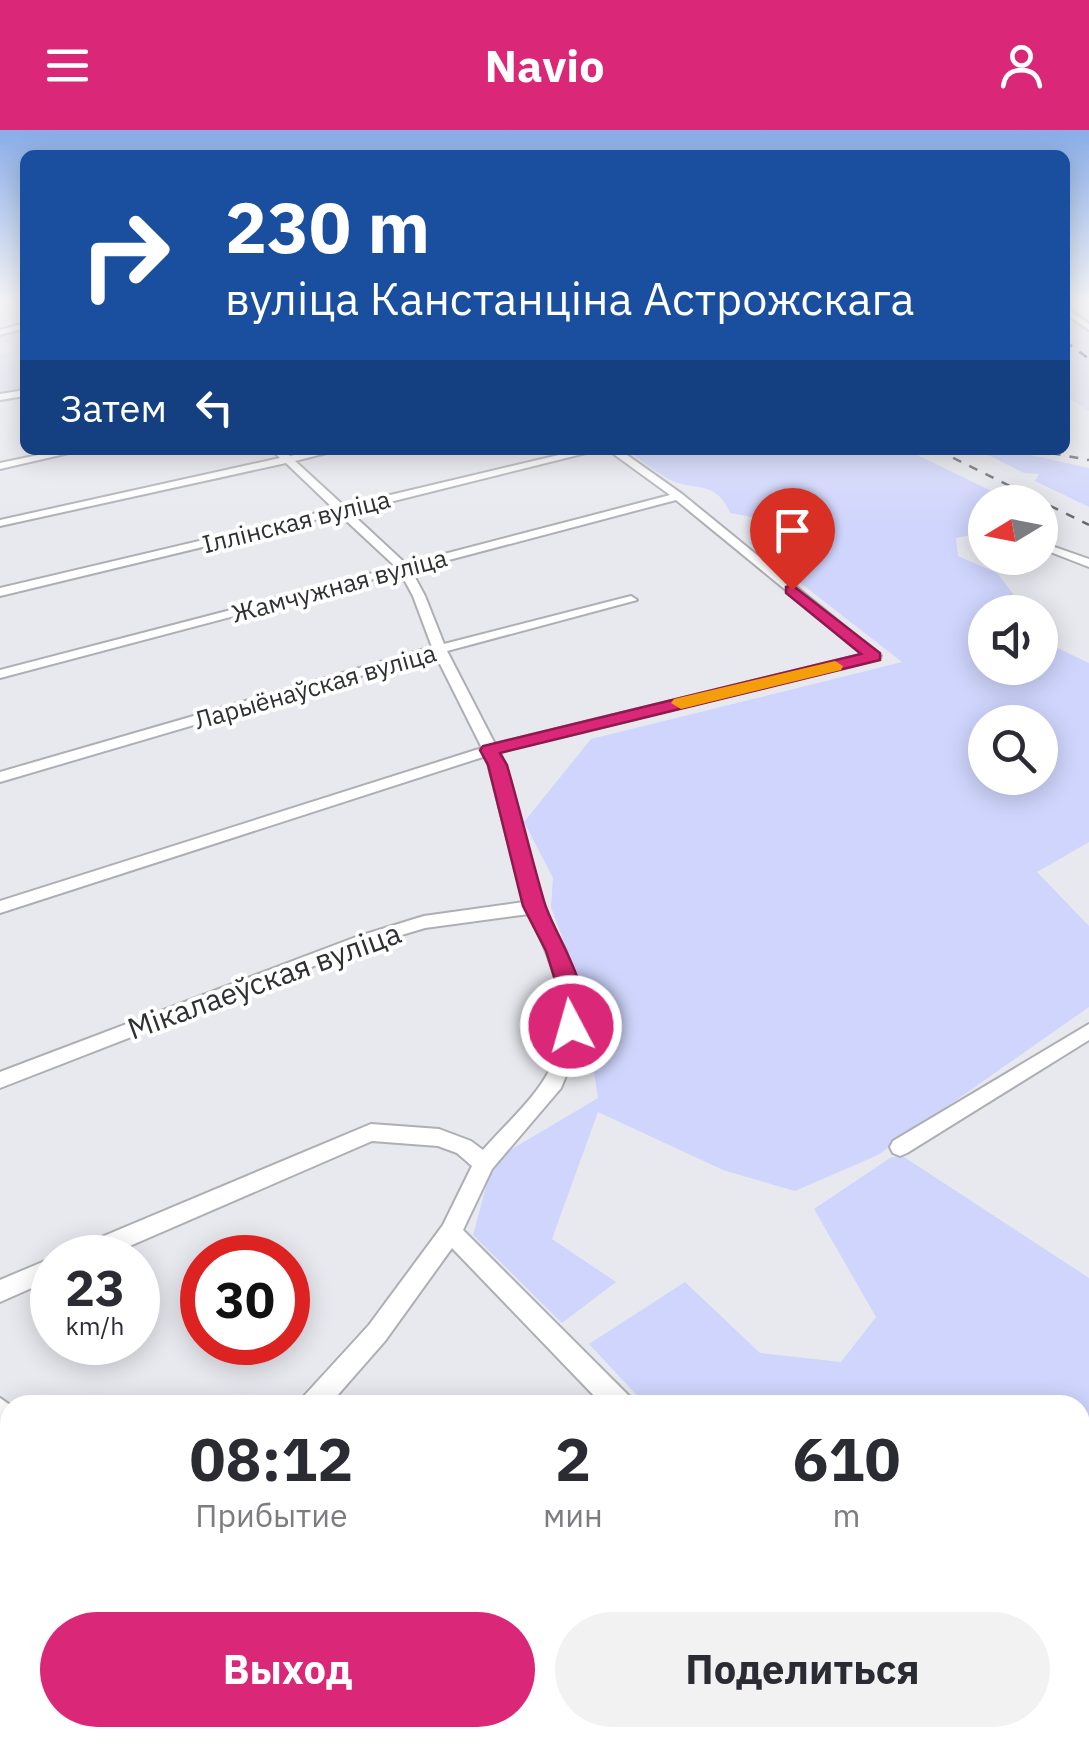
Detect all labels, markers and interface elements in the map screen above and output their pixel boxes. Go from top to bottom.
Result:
text: Navio [484,36,605,94]
icon: menu [40,38,95,93]
icon: person [994,38,1049,93]
text: 230 m [225,181,430,272]
icon: right [60,190,190,320]
text: вуліца Канстанціна Астрожскага [225,269,915,327]
icon: left [187,380,242,435]
text: Затем [60,383,167,432]
street label: Іллінская вуліца [199,482,393,560]
north arrow [968,485,1058,575]
map controls [968,485,1058,795]
pin [750,488,835,591]
icon: arrive [765,503,820,558]
street label: Жамчужная вуліца [227,540,451,630]
button: sound [968,595,1058,685]
street label: Ларыёнаўская вуліца [190,636,440,736]
button: search [968,705,1058,795]
street label: Мікалаеўская вуліца [122,912,406,1048]
position arrow [519,974,623,1078]
speed limit sign: 30 [180,1235,310,1365]
text: 23 [65,1255,125,1320]
text: km/h [66,1309,124,1342]
text: 08:12 [190,1419,353,1498]
text: 2 [555,1419,591,1498]
text: 610 [792,1419,900,1498]
text: Прибытие [195,1494,348,1536]
text: мин [543,1494,603,1536]
text: m [832,1494,860,1536]
button: Выход [40,1612,535,1727]
button: Поделиться [555,1612,1050,1727]

